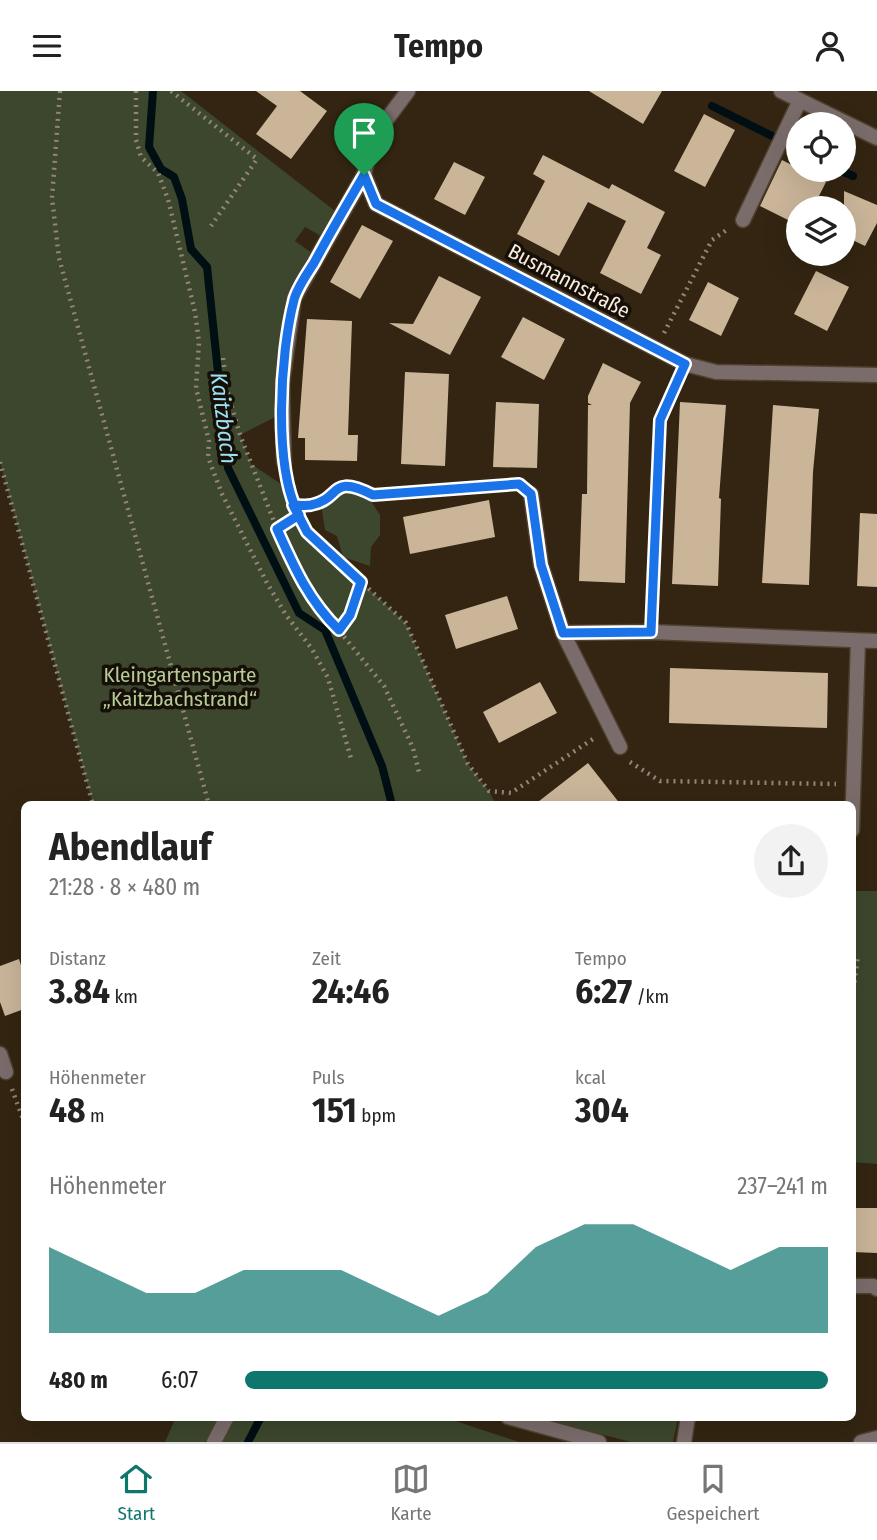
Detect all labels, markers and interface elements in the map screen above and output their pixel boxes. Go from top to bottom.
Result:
icon: menu [28,27,66,65]
text: Tempo [394,27,483,65]
icon: person [811,27,849,65]
pin [334,103,394,175]
map controls [786,112,856,266]
button: locate [786,112,856,182]
icon: arrive [345,114,383,152]
button: layers [786,196,856,266]
street label: Busmannstraße [504,238,634,324]
water label: Kaitzbach [204,371,244,465]
park label: Kleingartensparte „Kaitzbachstrand“ [103,662,257,712]
text: Abendlauf [49,824,211,870]
button: share [754,824,828,898]
text: 21:28 · 8 × 480 m [49,873,200,901]
text: Distanz [49,947,106,970]
text: Zeit [312,947,341,970]
text: Tempo [575,947,627,970]
text: 3.84 [49,970,110,1012]
text: 24:46 [312,970,390,1012]
text: 6:27 [575,970,632,1012]
text: km [110,985,138,1008]
text: /km [632,985,669,1008]
text: Höhenmeter [49,1066,146,1089]
text: Puls [312,1066,345,1089]
text: kcal [575,1066,606,1089]
text: 48 [49,1089,85,1131]
text: 151 [312,1089,357,1131]
text: 304 [575,1089,629,1131]
text: m [85,1104,105,1127]
text: bpm [357,1104,396,1127]
text: Höhenmeter [49,1172,166,1200]
text: 237–241 m [737,1172,828,1200]
text: 480 m [49,1366,108,1394]
text: 6:07 [161,1366,198,1394]
tab: Start [117,1460,155,1525]
tab: Karte [390,1460,432,1525]
tab: Gespeichert [666,1460,760,1525]

